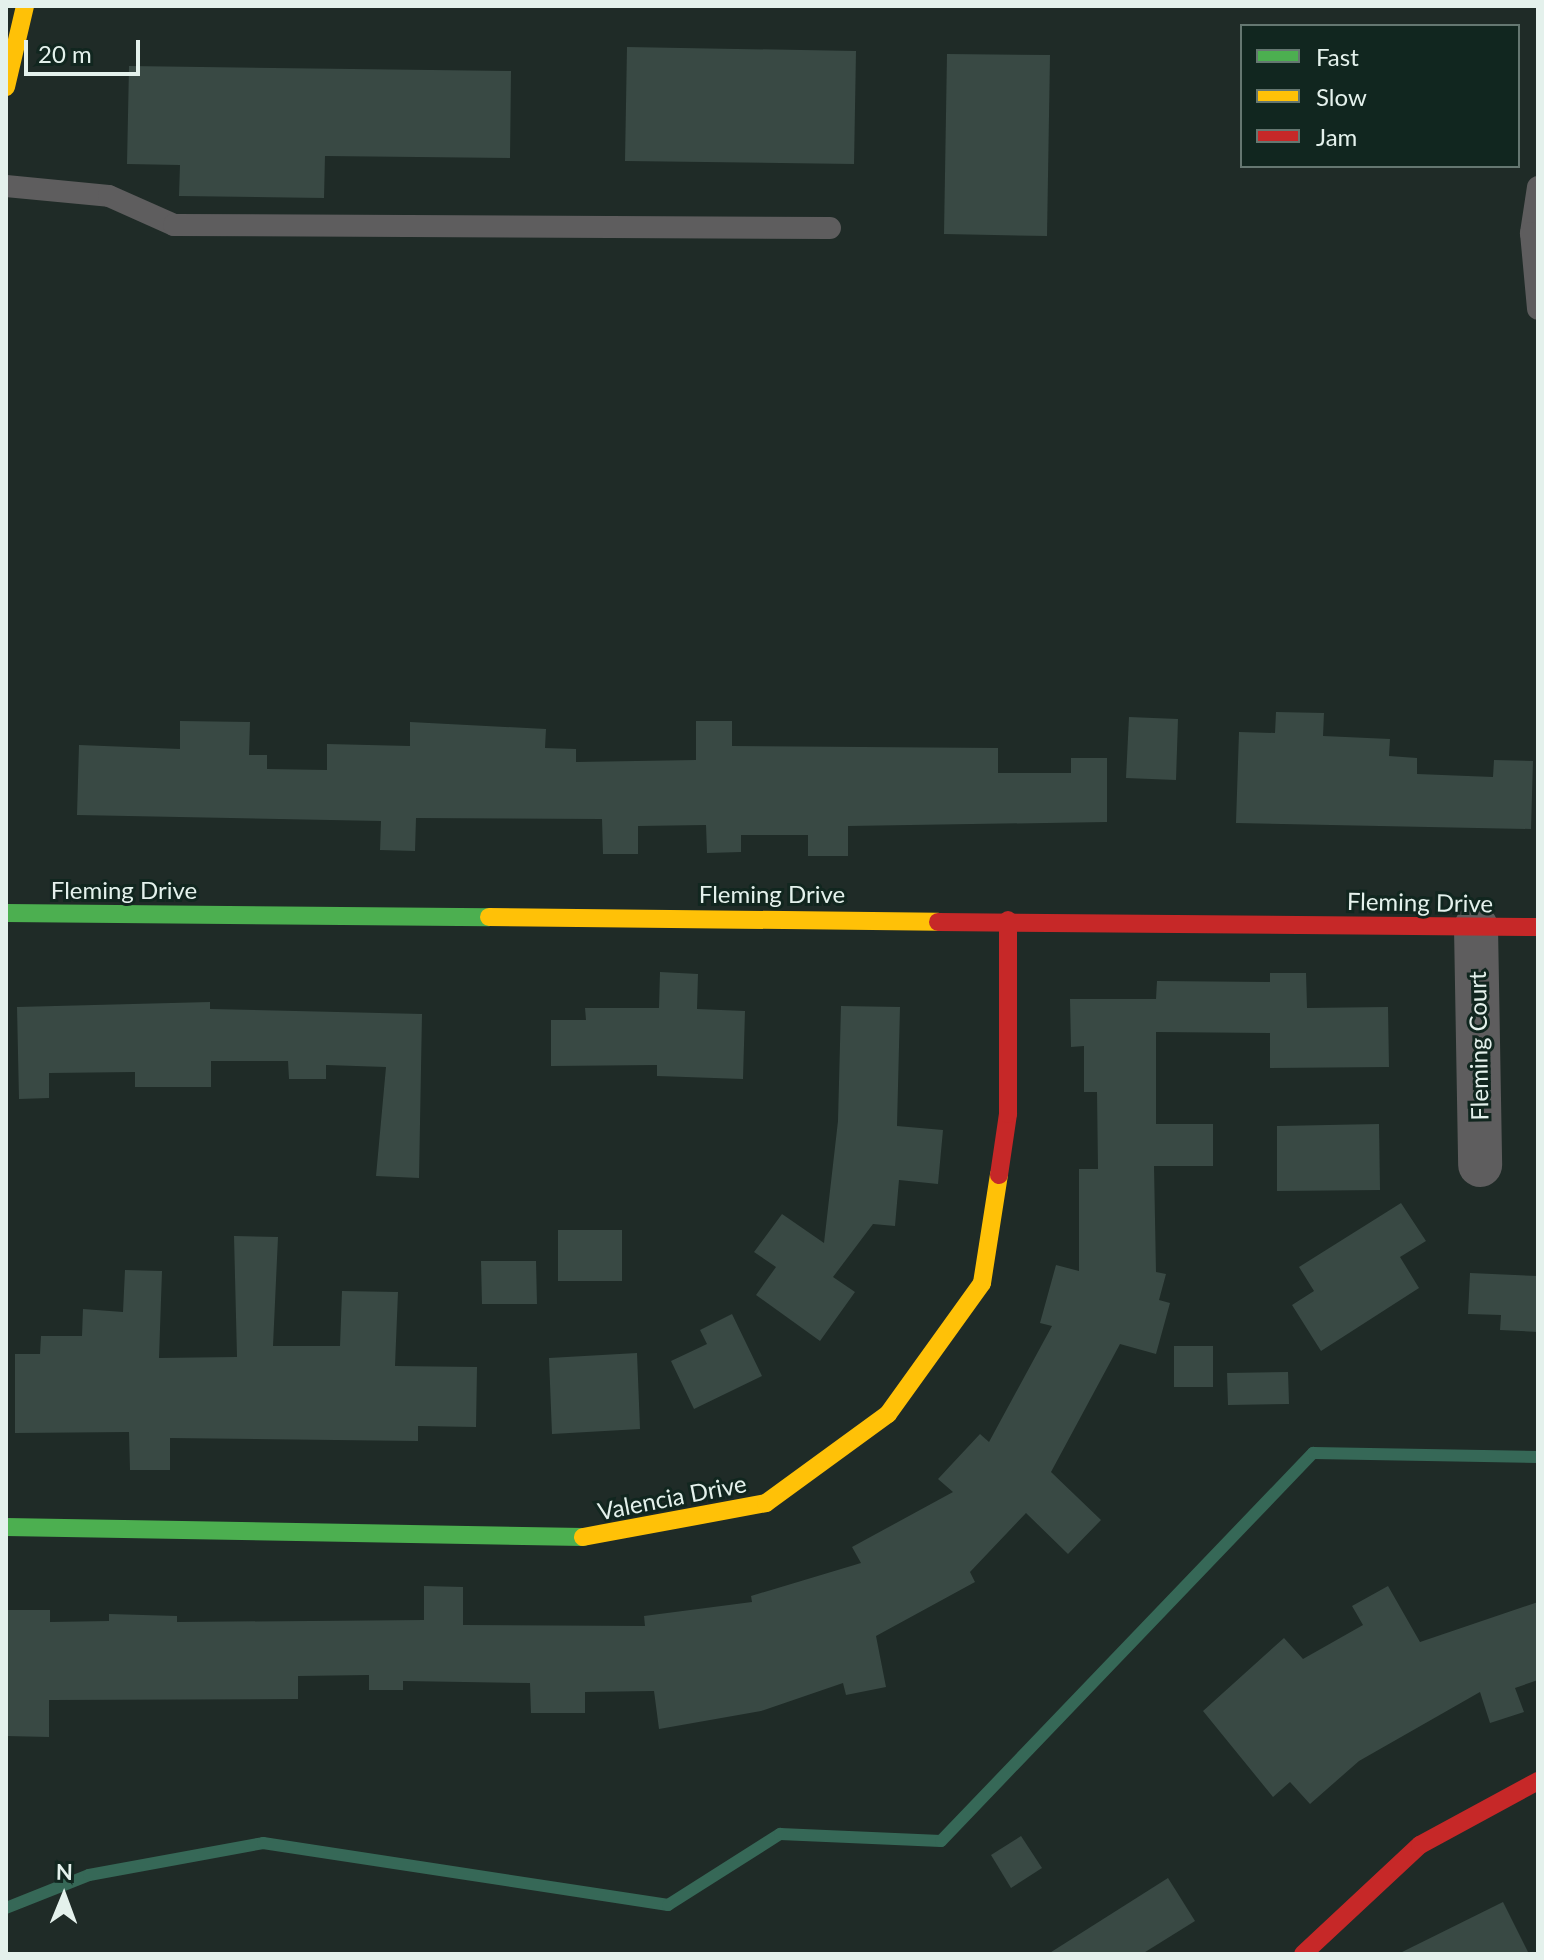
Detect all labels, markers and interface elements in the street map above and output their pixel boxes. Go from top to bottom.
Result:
scale bar [28,24,144,74]
legend [1240,24,1520,168]
text: 20 m [38,39,92,68]
text: Fast [1316,42,1359,71]
text: Slow [1316,82,1367,111]
text: Jam [1316,122,1357,151]
street label: Fleming Drive [51,876,197,904]
street label: Fleming Drive [699,880,845,908]
street label: Fleming Drive [1347,886,1493,918]
street label: Fleming Court [1462,971,1494,1121]
street label: Valencia Drive [595,1468,749,1526]
north arrow [24,1856,104,1936]
text: N [56,1858,73,1885]

